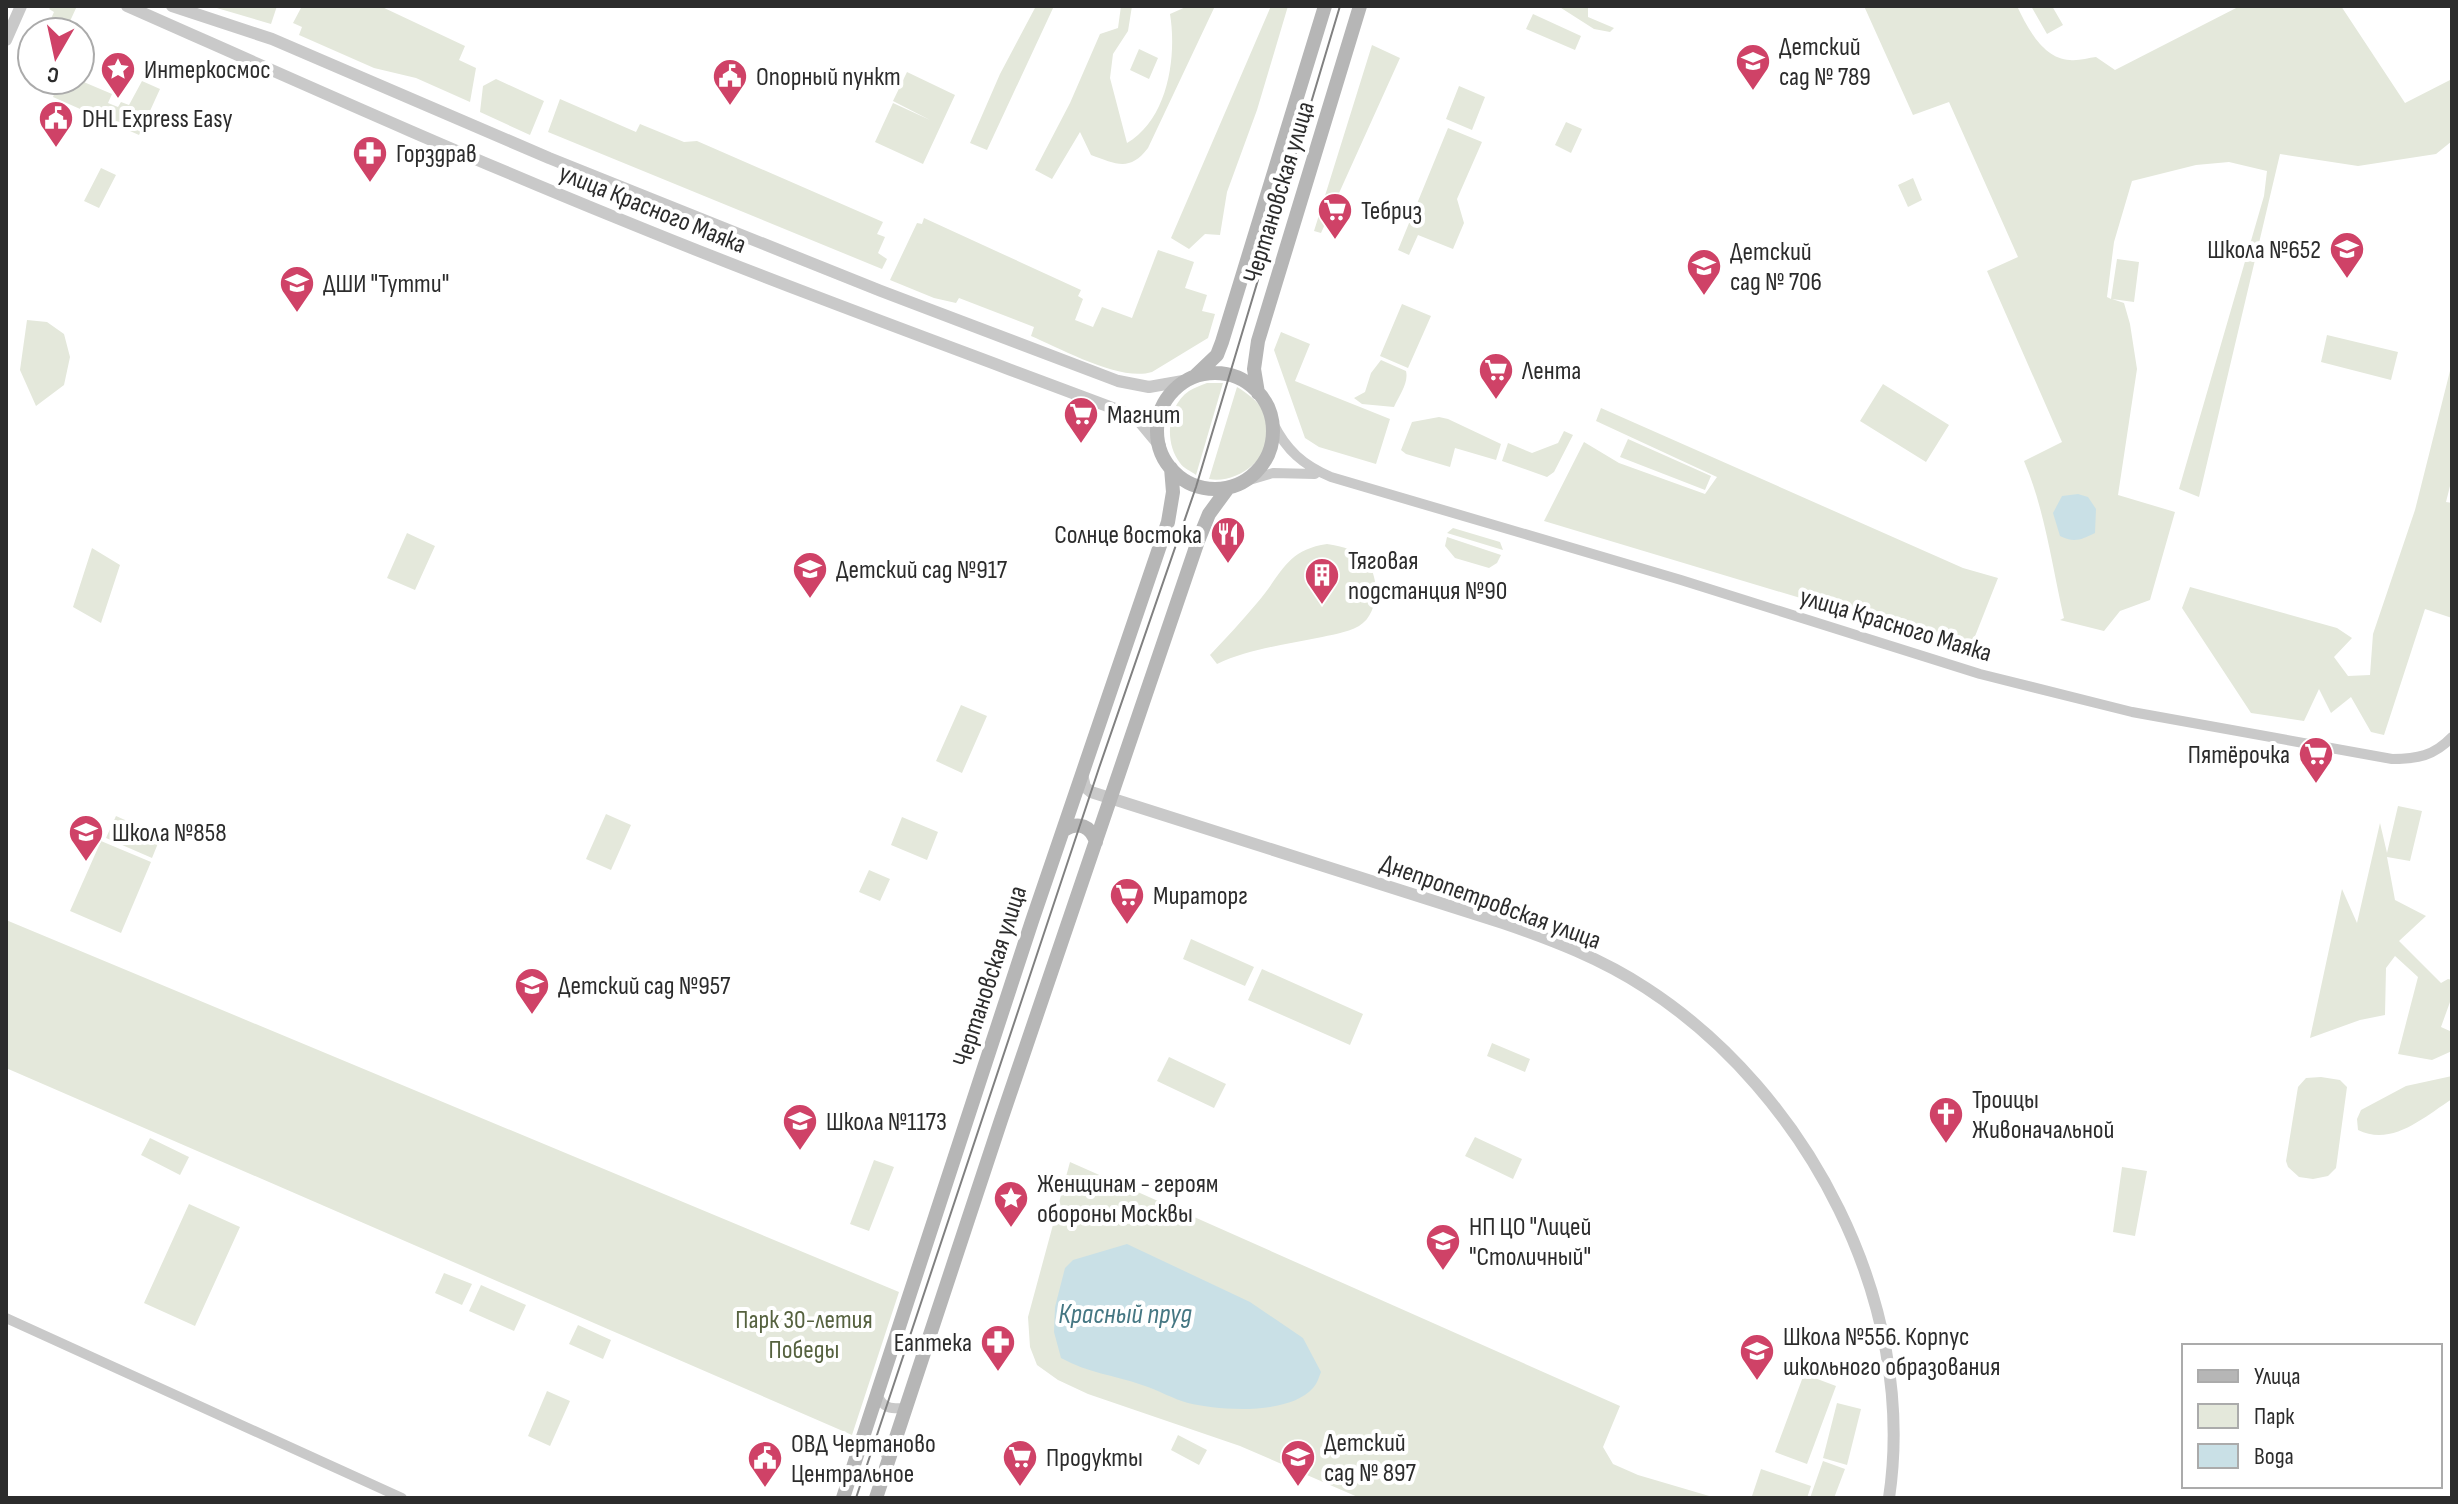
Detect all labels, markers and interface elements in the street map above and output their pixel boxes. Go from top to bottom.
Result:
north arrow [16,16,96,96]
place label: Детский сад № 789 [1779,32,1871,93]
school or university icon: Детский сад № 789 [1734,42,1772,92]
place icon: Интеркосмос [99,50,137,100]
place label: Интеркосмос [144,55,271,86]
public building icon: Опорный пункт [711,57,749,107]
text: С [45,60,61,88]
place label: Опорный пункт [756,62,901,93]
street label: Чертановская улица [1237,98,1322,287]
public building icon: DHL Express Easy [37,99,75,149]
place label: DHL Express Easy [82,104,233,135]
pharmacy icon: Горздрав [351,134,389,184]
place label: Горздрав [396,139,477,170]
street label: улица Красного Маяка [554,158,751,261]
supermarket icon: Тебриз [1316,191,1354,241]
place label: Тебриз [1361,196,1422,227]
school or university icon: Школа №652 [2328,230,2366,280]
place label: Школа №652 [2207,235,2321,266]
place label: Детский сад № 706 [1730,237,1822,298]
school or university icon: Детский сад № 706 [1685,247,1723,297]
school or university icon: ДШИ "Тутти" [278,264,316,314]
place label: ДШИ "Тутти" [323,269,449,300]
supermarket icon: Лента [1477,351,1515,401]
place label: Лента [1521,356,1581,387]
supermarket icon: Магнит [1062,395,1100,445]
place label: Магнит [1107,400,1180,431]
restaurant icon: Солнце востока [1209,515,1247,565]
place label: Солнце востока [1054,520,1202,551]
place label: Тяговая подстанция №90 [1348,546,1507,607]
school or university icon: Детский сад №917 [791,550,829,600]
place label: Детский сад №917 [836,555,1008,586]
building icon: Тяговая подстанция №90 [1303,556,1341,606]
street label: улица Красного Маяка [1796,582,1995,669]
supermarket icon: Пятёрочка [2297,735,2335,785]
place label: Пятёрочка [2188,740,2290,771]
school or university icon: Школа №858 [67,813,105,863]
place label: Школа №858 [112,818,227,849]
street label: Днепропетровская улица [1376,848,1605,957]
supermarket icon: Мираторг [1108,876,1146,926]
place label: Мираторг [1153,881,1248,912]
street label: Чертановская улица [947,882,1034,1071]
school or university icon: Детский сад №957 [513,966,551,1016]
place label: Детский сад №957 [558,971,731,1002]
place label: Троицы Живоначальной [1972,1085,2114,1146]
church icon: Троицы Живоначальной [1927,1095,1965,1145]
school or university icon: Школа №1173 [781,1102,819,1152]
place label: Школа №1173 [826,1107,947,1138]
place label: Женщинам - героям обороны Москвы [1037,1169,1219,1230]
place icon: Женщинам - героям обороны Москвы [992,1179,1030,1229]
place label: НП ЦО "Лицей "Столичный" [1469,1212,1591,1273]
school or university icon: НП ЦО "Лицей "Столичный" [1424,1222,1462,1272]
water label: Красный пруд [1058,1298,1192,1331]
park label: Парк 30-летия Победы [735,1305,873,1366]
place label: Школа №556. Корпус школьного образования [1783,1322,2000,1383]
pharmacy icon: Еаптека [979,1323,1017,1373]
place label: Еаптека [894,1328,972,1359]
school or university icon: Школа №556. Корпус школьного образования [1738,1332,1776,1382]
legend [2182,1344,2442,1488]
text: Улица [2254,1362,2300,1391]
text: Парк [2254,1402,2295,1431]
place label: Детский сад № 897 [1324,1428,1417,1489]
place label: ОВД Чертаново Центральное [791,1429,936,1490]
supermarket icon: Продукты [1001,1438,1039,1488]
school or university icon: Детский сад № 897 [1279,1438,1317,1488]
public building icon: ОВД Чертаново Центральное [746,1439,784,1489]
text: Вода [2254,1442,2294,1471]
place label: Продукты [1046,1443,1143,1474]

